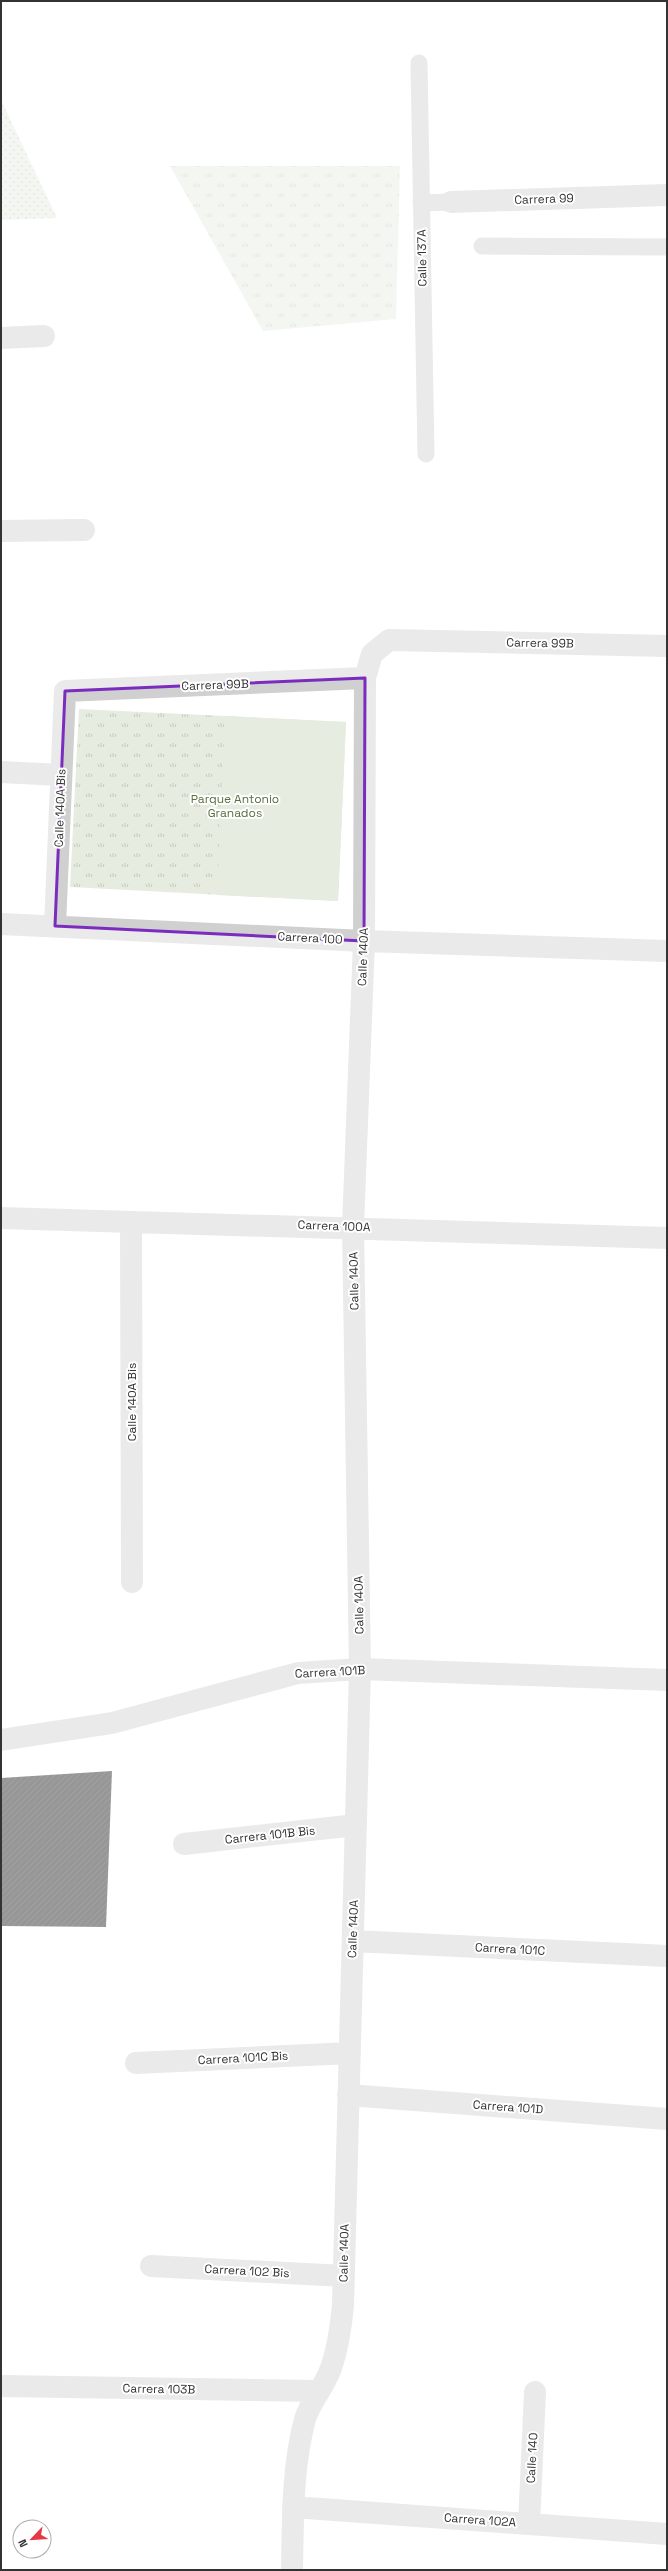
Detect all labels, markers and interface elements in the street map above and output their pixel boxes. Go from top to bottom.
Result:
street label: Carrera 99 [514,190,574,208]
street label: Calle 137A [413,229,430,287]
street label: Carrera 99B [506,634,574,652]
street label: Carrera 99B [181,676,249,694]
street label: Calle 140A Bis [51,768,69,848]
park label: Parque Antonio Granados [191,791,279,821]
street label: Calle 140A [354,927,372,986]
street label: Carrera 100 [277,928,343,948]
street label: Carrera 100A [297,1217,371,1235]
street label: Calle 140A [345,1251,363,1310]
street label: Calle 140A Bis [124,1363,140,1441]
street label: Calle 140A [350,1575,368,1634]
street label: Carrera 101B [294,1662,366,1682]
street label: Carrera 101B Bis [224,1822,316,1848]
street label: Calle 140A [344,1899,362,1958]
street label: Carrera 101C [474,1939,546,1959]
street label: Carrera 101C Bis [197,2048,289,2068]
street label: Carrera 101D [472,2097,544,2117]
street label: Calle 140A [335,2223,353,2282]
street label: Carrera 102 Bis [204,2261,290,2281]
street label: Carrera 103B [122,2380,196,2398]
street label: Calle 140 [523,2432,541,2484]
street label: Carrera 102A [443,2509,517,2531]
north arrow [12,2519,52,2559]
text: N [15,2537,31,2550]

